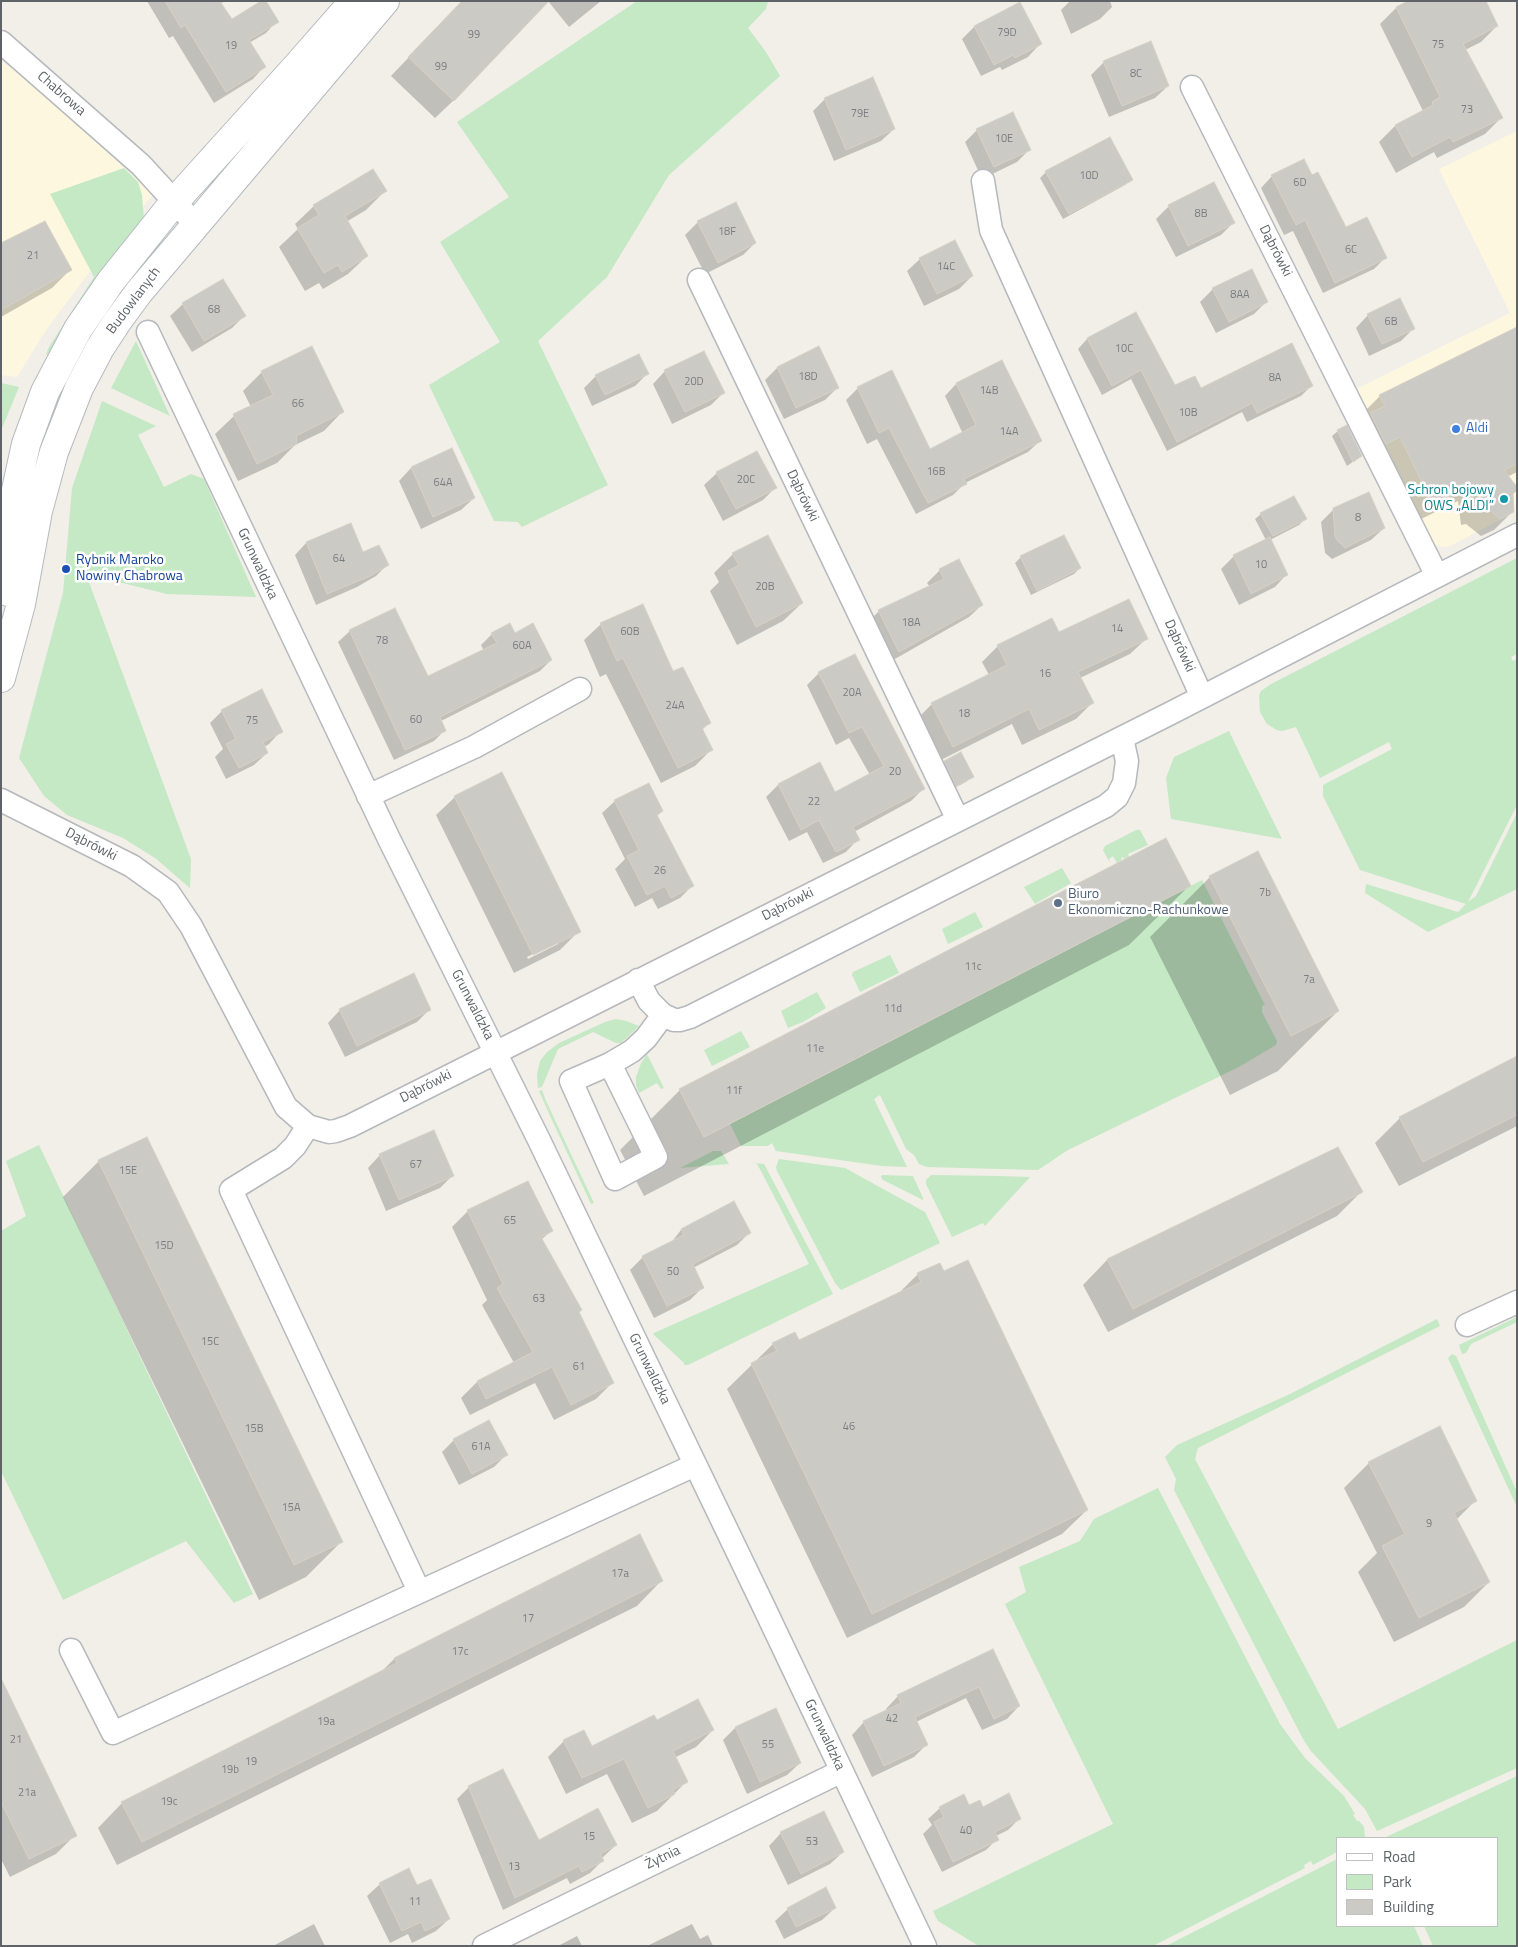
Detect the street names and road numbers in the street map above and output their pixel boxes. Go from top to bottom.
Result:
street label: Chabrowa [33,68,89,120]
street label: Dąbrówki [1255,222,1295,280]
street label: Budowlanych [103,264,165,338]
street label: Dąbrówki [782,467,822,525]
street label: Grunwaldzka [233,526,281,602]
street label: Dąbrówki [1160,617,1198,675]
street label: Dąbrówki [62,825,120,865]
street label: Dąbrówki [759,885,817,925]
street label: Grunwaldzka [447,967,497,1043]
street label: Dąbrówki [397,1067,455,1107]
street label: Grunwaldzka [625,1331,673,1407]
street label: Grunwaldzka [800,1697,848,1773]
street label: Żytnia [643,1842,683,1874]

